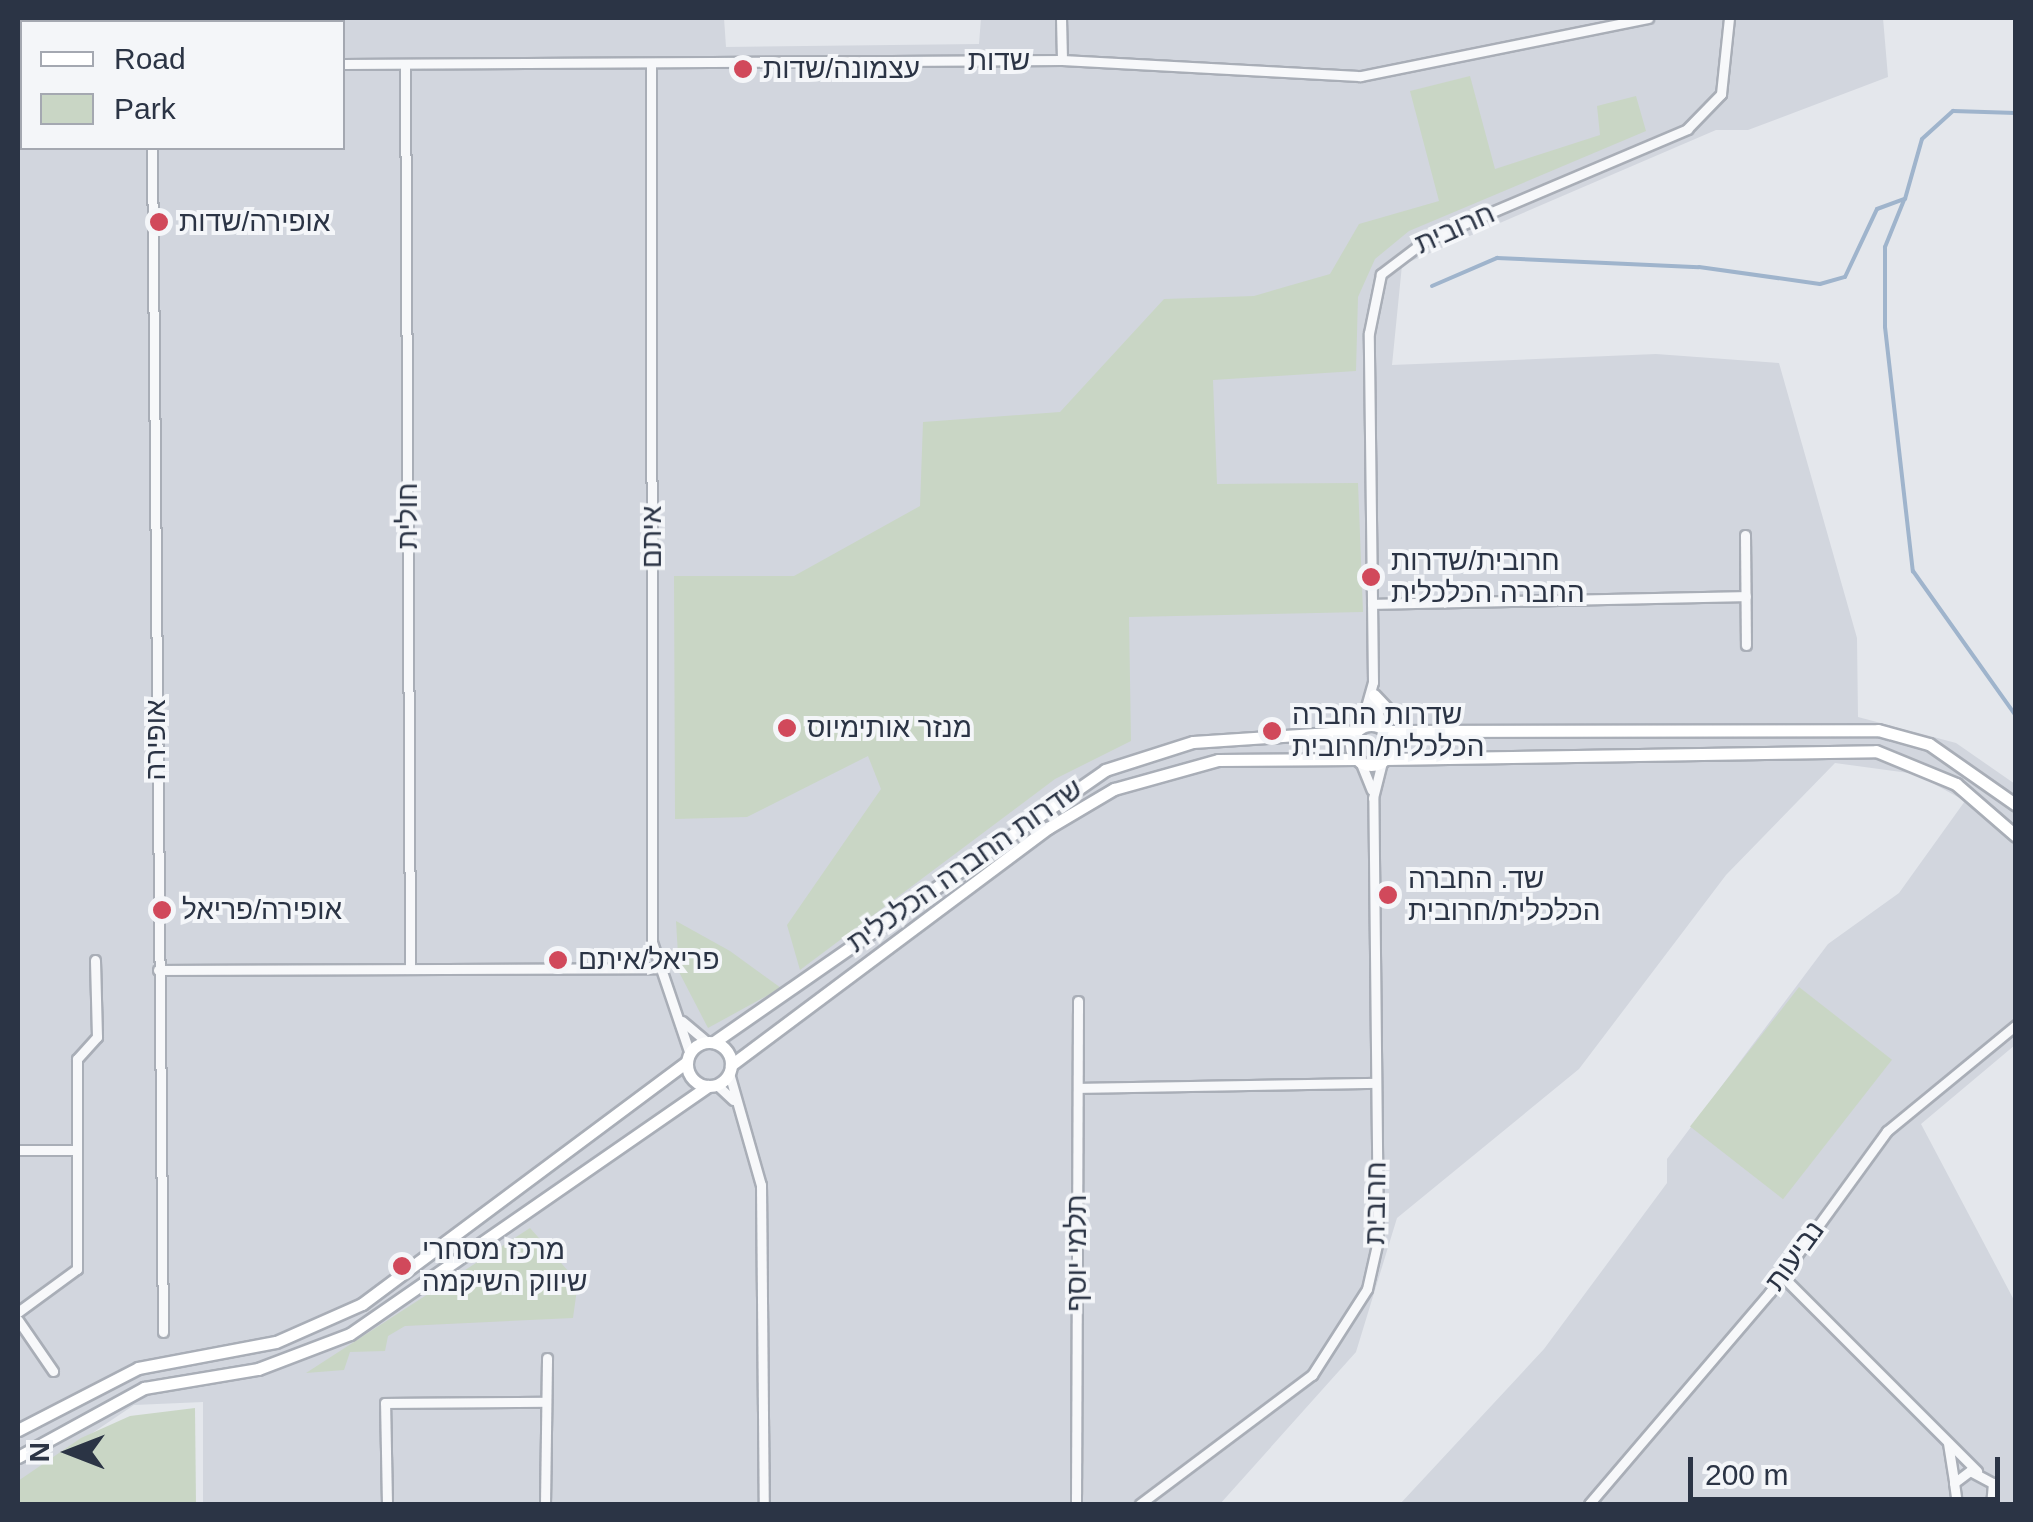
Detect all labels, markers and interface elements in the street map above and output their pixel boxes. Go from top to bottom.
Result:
legend [20,20,345,150]
text: Road [114,42,186,75]
street label: שדות [968,44,1030,78]
place label: עצמונה/שדות [763,52,920,86]
marker: עצמונה/שדות [732,58,754,80]
text: Park [114,92,176,125]
street label: חרובית [1410,197,1500,261]
place label: אופירה/שדות [179,205,330,239]
marker: אופירה/שדות [148,211,170,233]
street label: חולית [391,483,425,549]
street label: איתם [635,506,669,568]
place label: חרובית/שדרות החברה הכלכלית [1391,544,1585,610]
marker: חרובית/שדרות החברה הכלכלית [1360,566,1382,588]
place label: שדרות החברה הכלכלית/חרובית [1292,698,1484,764]
street label: אופירה [139,699,173,781]
place label: מנזר אותימיוס [807,711,972,745]
marker: מנזר אותימיוס [776,717,798,739]
marker: שדרות החברה הכלכלית/חרובית [1261,720,1283,742]
street label: שדרות החברה הכלכלית [841,772,1089,960]
place label: שד. החברה הכלכלית/חרובית [1408,862,1600,928]
marker: שד. החברה הכלכלית/חרובית [1377,884,1399,906]
place label: אופירה/פריאל [182,893,342,927]
marker: אופירה/פריאל [151,899,173,921]
place label: פריאל/איתם [578,943,720,977]
marker: פריאל/איתם [547,949,569,971]
street label: חרובית [1358,1161,1394,1245]
street label: תלמי יוסף [1060,1194,1094,1312]
street label: נביעות [1759,1215,1831,1297]
place label: מרכז מסחרי שיווק השיקמה [422,1233,588,1299]
marker: מרכז מסחרי שיווק השיקמה [391,1255,413,1277]
north arrow [20,1402,120,1502]
scale bar [1693,1437,2006,1499]
text: N [24,1442,55,1462]
text: 200 m [1705,1458,1788,1491]

